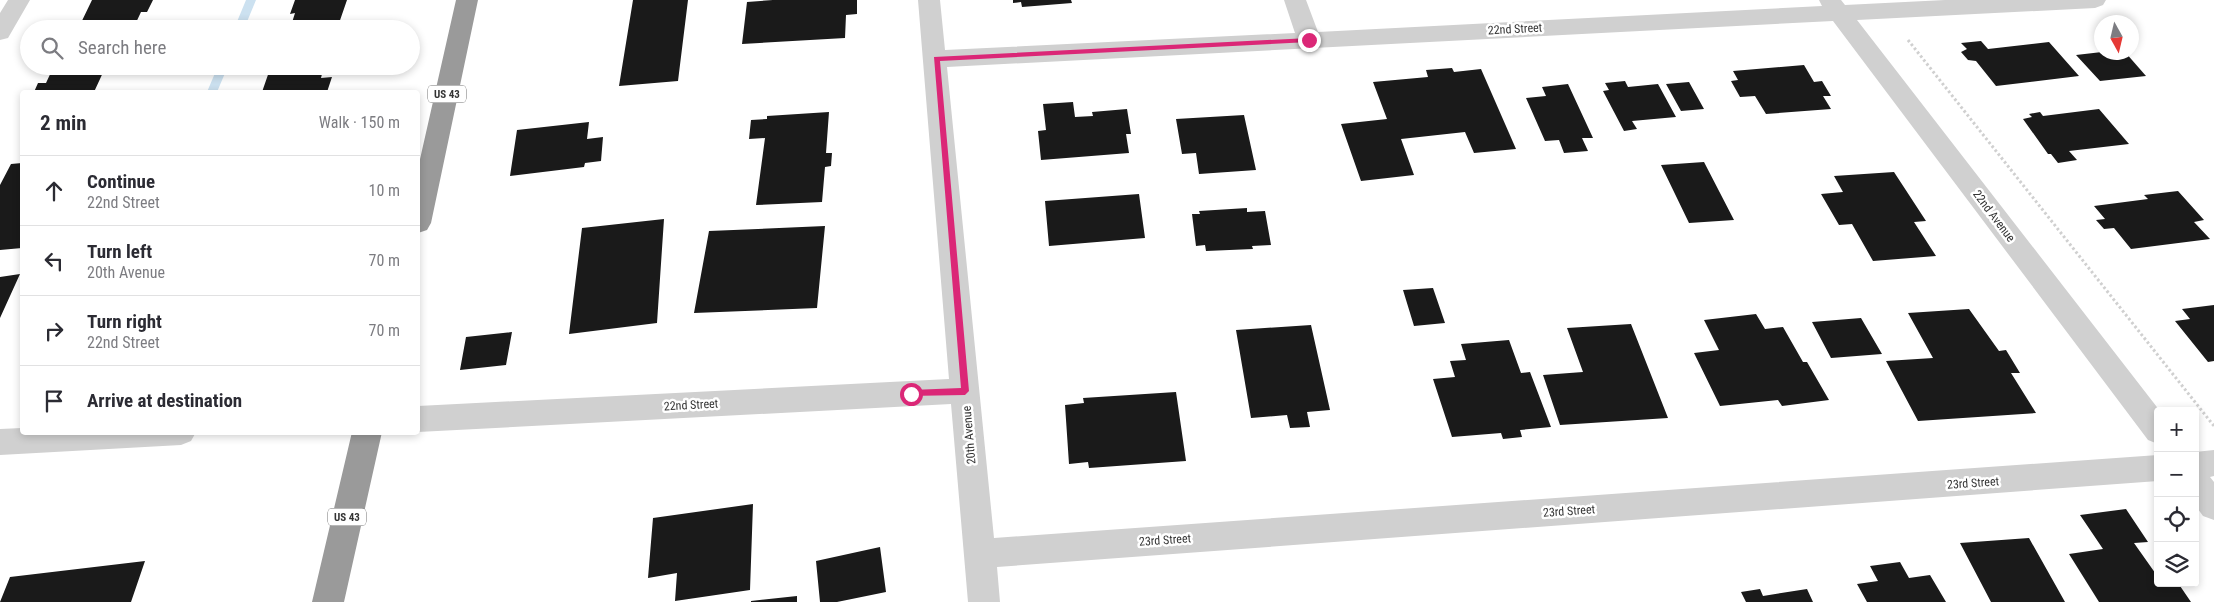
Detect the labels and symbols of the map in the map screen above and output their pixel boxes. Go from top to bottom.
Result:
north arrow [2094,15,2139,60]
street label: 22nd Street [1487,21,1543,37]
route end [1298,29,1321,52]
road number: US 43 [428,86,466,102]
street label: 22nd Avenue [1970,187,2018,245]
route start [900,383,923,406]
street label: 22nd Street [663,397,719,413]
street label: 20th Avenue [959,405,979,465]
street label: 23rd Street [1946,474,2000,492]
street label: 23rd Street [1542,502,1596,520]
road number: US 43 [328,508,366,526]
street label: 23rd Street [1138,531,1192,549]

